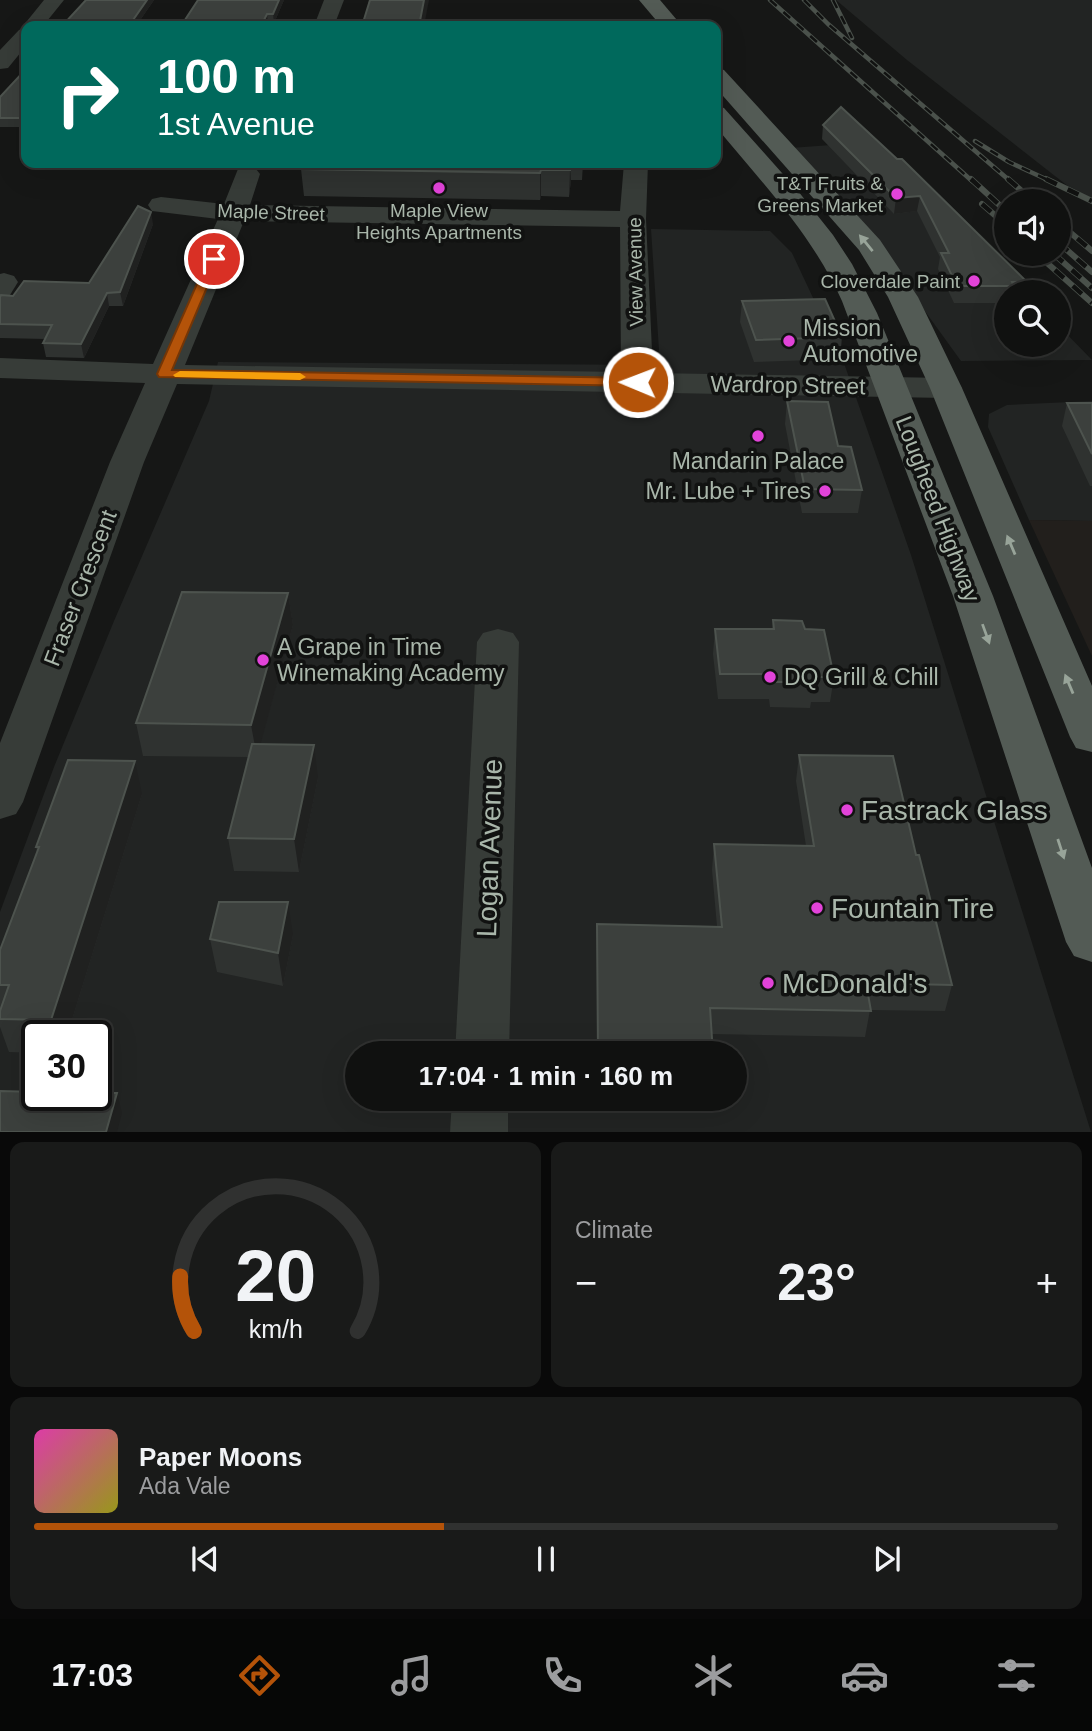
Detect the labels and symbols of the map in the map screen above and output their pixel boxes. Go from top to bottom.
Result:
place label: T&T Fruits & Greens Market [757,173,884,216]
marker: Maple View Heights Apartments [431,180,447,196]
marker: T&T Fruits & Greens Market [889,186,905,202]
street label: Maple Street [217,200,326,225]
place label: Maple View Heights Apartments [356,200,522,243]
street label: View Avenue [624,217,647,327]
pin [184,229,244,289]
one-way arrow [859,234,874,251]
place label: Cloverdale Paint [821,271,961,292]
marker: Cloverdale Paint [966,273,982,289]
place label: Mission Automotive [803,315,918,367]
marker: Mission Automotive [781,333,797,349]
position arrow [601,345,675,419]
street label: Wardrop Street [710,371,866,399]
street label: Lougheed Highway [891,412,986,606]
marker: Mandarin Palace [750,428,766,444]
place label: Mandarin Palace [672,448,844,474]
place label: Mr. Lube + Tires [645,478,811,504]
marker: Mr. Lube + Tires [817,483,833,499]
street label: Fraser Crescent [38,506,122,670]
one-way arrow [1005,534,1016,555]
one-way arrow [980,624,991,645]
place label: A Grape in Time Winemaking Academy [277,634,505,686]
marker: A Grape in Time Winemaking Academy [255,652,271,668]
place label: DQ Grill & Chill [784,664,939,690]
marker: DQ Grill & Chill [762,669,778,685]
one-way arrow [1063,673,1074,694]
street label: Logan Avenue [471,758,508,938]
place label: Fastrack Glass [861,795,1048,826]
marker: Fastrack Glass [839,802,855,818]
one-way arrow [1056,838,1067,859]
place label: Fountain Tire [831,893,994,924]
marker: Fountain Tire [809,900,825,916]
place label: McDonald's [782,968,927,999]
marker: McDonald's [760,975,776,991]
speed limit sign: 30 [21,1020,112,1111]

